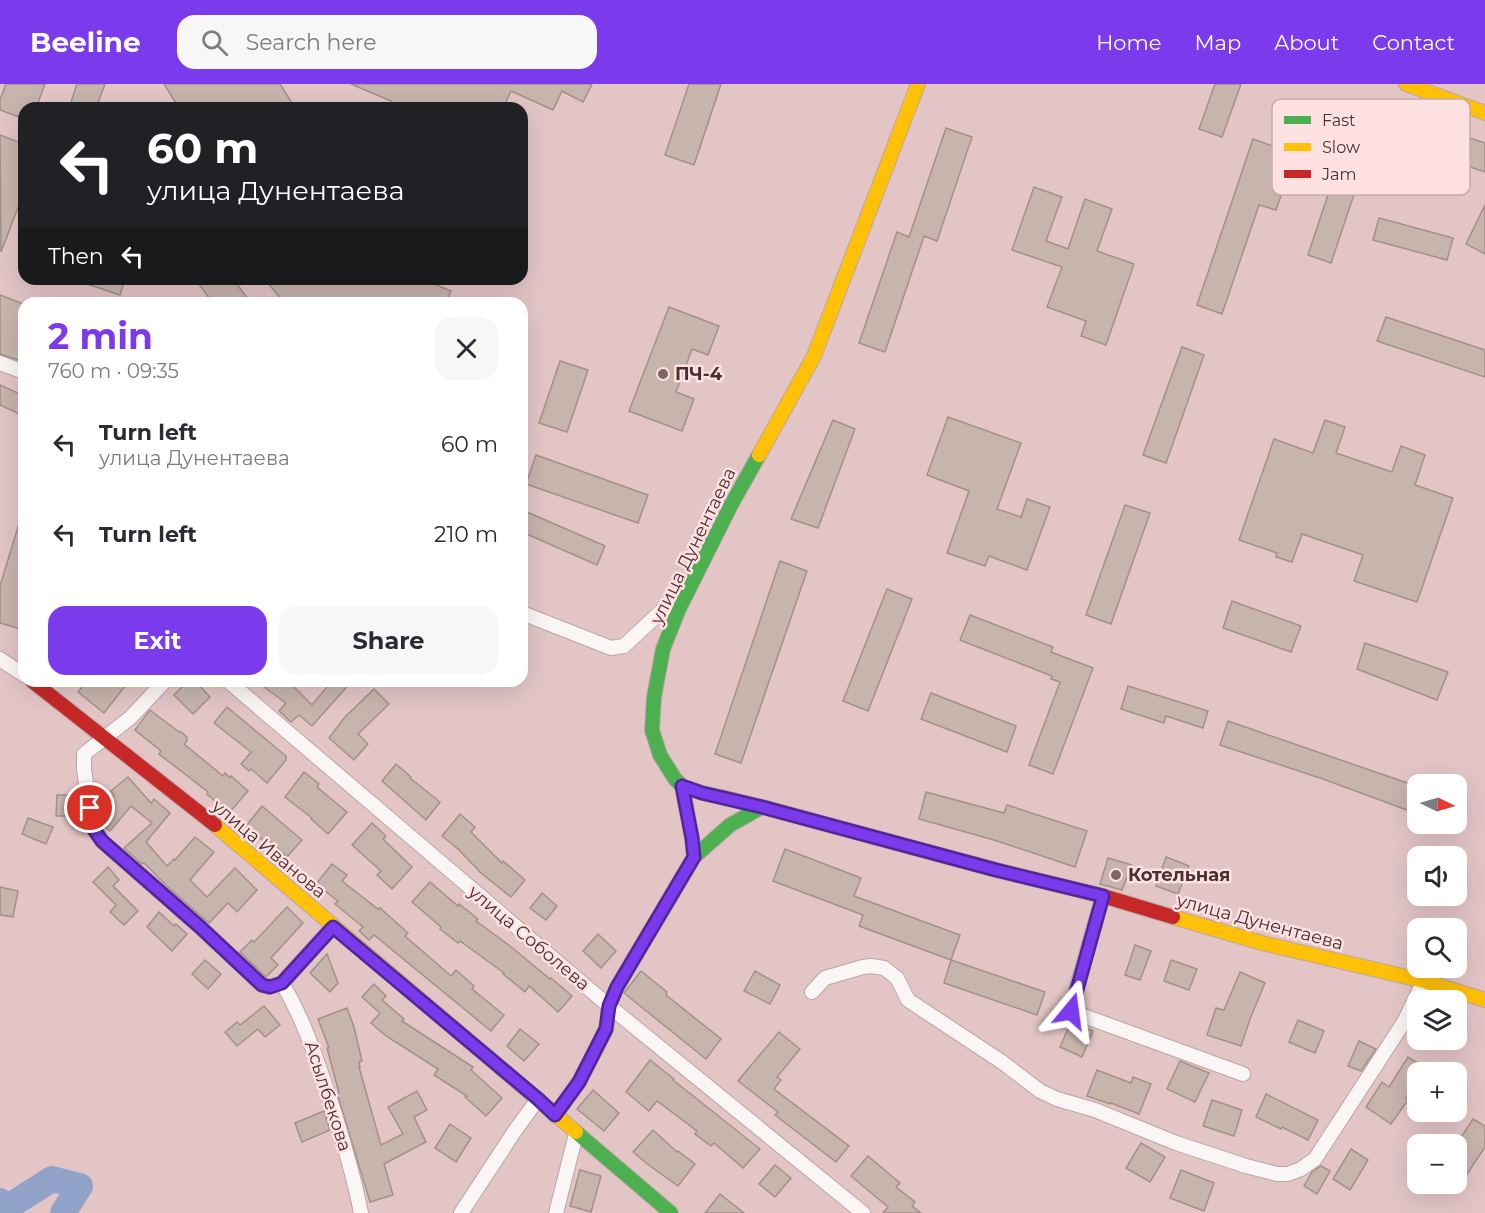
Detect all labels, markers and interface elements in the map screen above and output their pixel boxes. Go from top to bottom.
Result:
search box [177,15,597,69]
text: Beeline [30,25,141,59]
icon: search [198,26,231,59]
text: Search here [246,29,377,56]
text: Home [1096,30,1161,55]
text: Map [1194,30,1241,55]
text: About [1274,30,1339,55]
text: Contact [1372,30,1455,55]
legend [1272,99,1470,195]
text: Fast [1322,111,1356,130]
text: 60 m [147,122,258,174]
icon: left [48,126,126,204]
text: Slow [1322,138,1360,157]
text: Jam [1321,165,1356,184]
text: улица Дунентаева [147,174,404,207]
icon: left [116,240,149,273]
text: Then [48,243,104,270]
text: 2 min [48,314,153,358]
button: close [435,317,498,380]
text: 760 m · 09:35 [48,359,179,383]
place label: ПЧ-4 [675,363,723,385]
marker: ПЧ-4 [656,367,670,381]
text: Turn left [99,419,197,446]
icon: left [48,428,81,461]
text: 60 m [441,431,498,458]
text: улица Дунентаева [99,446,290,470]
street label: улица Дунентаева [645,464,741,629]
icon: left [48,518,81,551]
text: Turn left [99,521,197,548]
text: 210 m [434,521,498,548]
button: Exit [48,606,267,675]
button: Share [279,606,498,675]
north arrow [1407,774,1467,834]
map controls [1407,774,1467,1194]
pin [64,782,115,833]
icon: arrive [73,791,106,824]
street label: улица Иванова [207,794,331,903]
button: sound [1407,846,1467,906]
place label: Котельная [1128,864,1230,886]
marker: Котельная [1109,868,1123,882]
street label: улица Соболева [463,880,594,995]
street label: улица Дунентаева [1173,889,1346,955]
button: search [1407,918,1467,978]
position arrow [1039,979,1103,1043]
button: layers [1407,990,1467,1050]
street label: Асылбекова [300,1038,356,1154]
button: + [1407,1062,1467,1122]
button: − [1407,1134,1467,1194]

